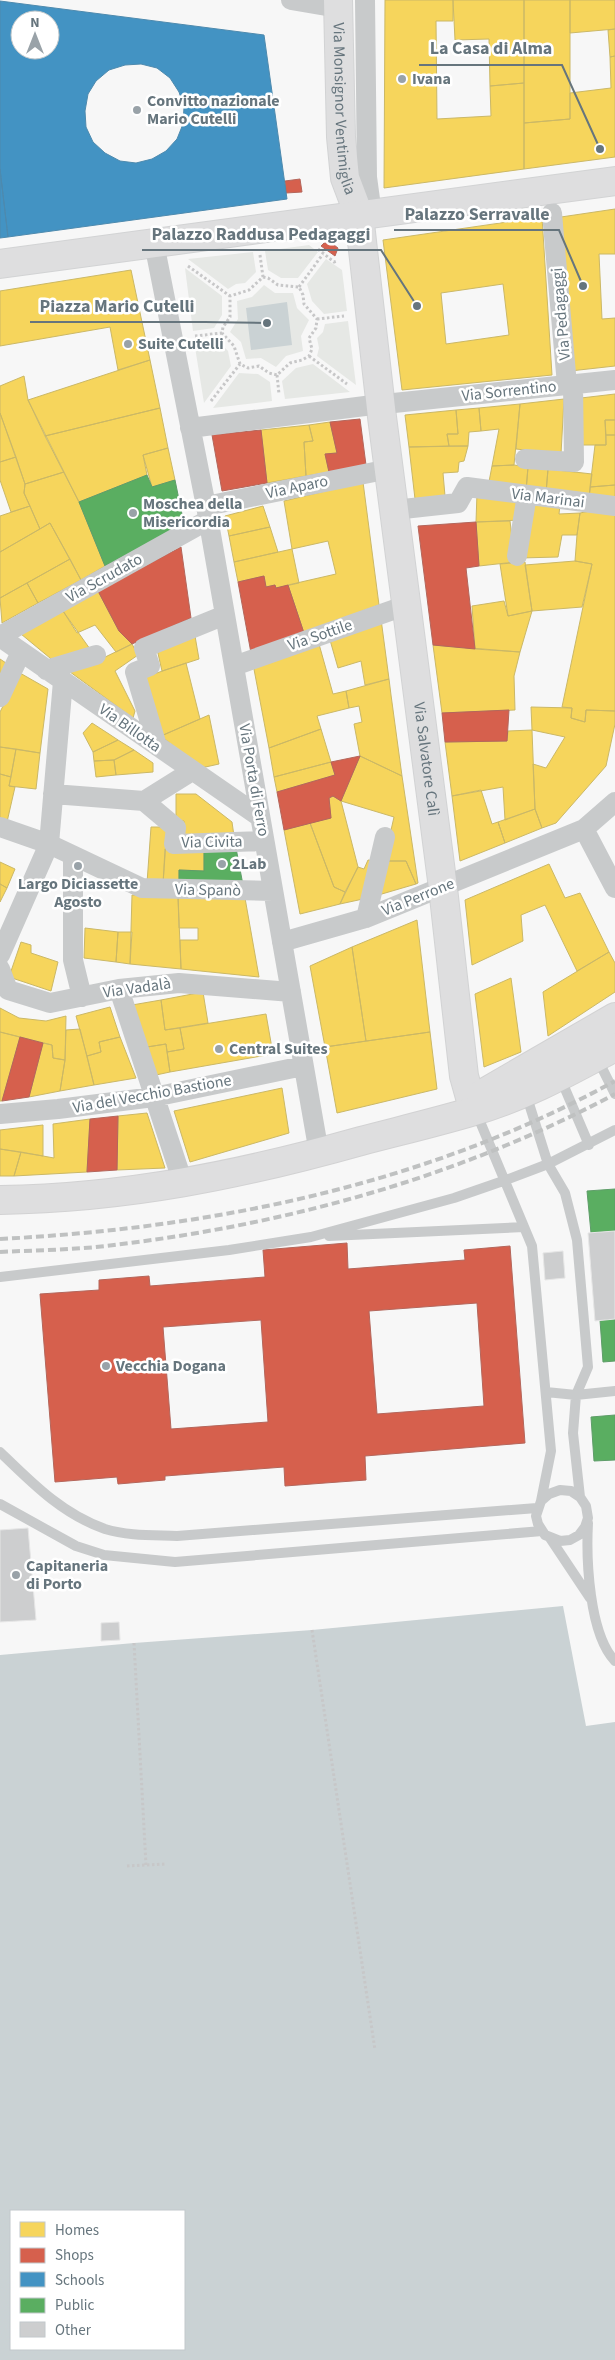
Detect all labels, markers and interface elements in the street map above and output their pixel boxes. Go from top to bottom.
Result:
north arrow [10,10,60,60]
text: N [30,13,40,33]
street label: Via Monsignor Ventimiglia [327,22,361,198]
callout: La Casa di Alma [419,32,562,65]
text: La Casa di Alma [430,36,552,61]
place label: Ivana [412,68,451,90]
marker: Ivana [396,73,408,85]
place label: Convitto nazionale Mario Cutelli [147,90,280,130]
marker: Convitto nazionale Mario Cutelli [131,104,143,116]
callout: Palazzo Serravalle [394,197,559,230]
text: Palazzo Serravalle [404,202,550,227]
callout: Palazzo Raddusa Pedagaggi [142,217,381,250]
text: Palazzo Raddusa Pedagaggi [152,222,370,247]
street label: Via Pedagaggi [546,267,576,361]
callout: Piazza Mario Cutelli [30,289,205,322]
text: Piazza Mario Cutelli [39,294,195,319]
place label: Suite Cutelli [138,333,224,355]
marker: Suite Cutelli [122,338,134,350]
street label: Via Sorrentino [461,375,557,407]
street label: Via Aparo [264,470,330,504]
street label: Via Marinai [510,483,586,513]
place label: Moschea della Misericordia [143,493,243,533]
marker: Moschea della Misericordia [127,507,139,519]
street label: Via Scrudato [62,548,146,608]
street label: Via Sottile [285,614,355,656]
street label: Via Billotta [94,698,166,758]
street label: Via Salvatore Calì [408,701,445,817]
street label: Via Porta di Ferro [233,722,275,838]
street label: Via Civita [181,830,243,854]
place label: 2Lab [232,853,266,875]
marker: 2Lab [216,858,228,870]
marker: Largo Diciassette Agosto [72,860,84,872]
street label: Via Perrone [378,872,458,922]
place label: Largo Diciassette Agosto [18,873,138,913]
street label: Via Spanò [175,878,241,902]
street label: Via Vadalà [102,972,172,1004]
place label: Central Suites [229,1038,328,1060]
marker: Central Suites [213,1043,225,1055]
street label: Via del Vecchio Bastione [71,1069,233,1119]
place label: Vecchia Dogana [115,1355,226,1377]
marker: Vecchia Dogana [100,1360,112,1372]
place label: Capitaneria di Porto [26,1555,108,1595]
marker: Capitaneria di Porto [10,1569,22,1581]
legend [10,2210,185,2350]
text: Homes [55,2220,99,2241]
text: Shops [55,2245,94,2266]
text: Schools [55,2270,104,2291]
text: Public [55,2295,94,2316]
text: Other [55,2320,92,2341]

